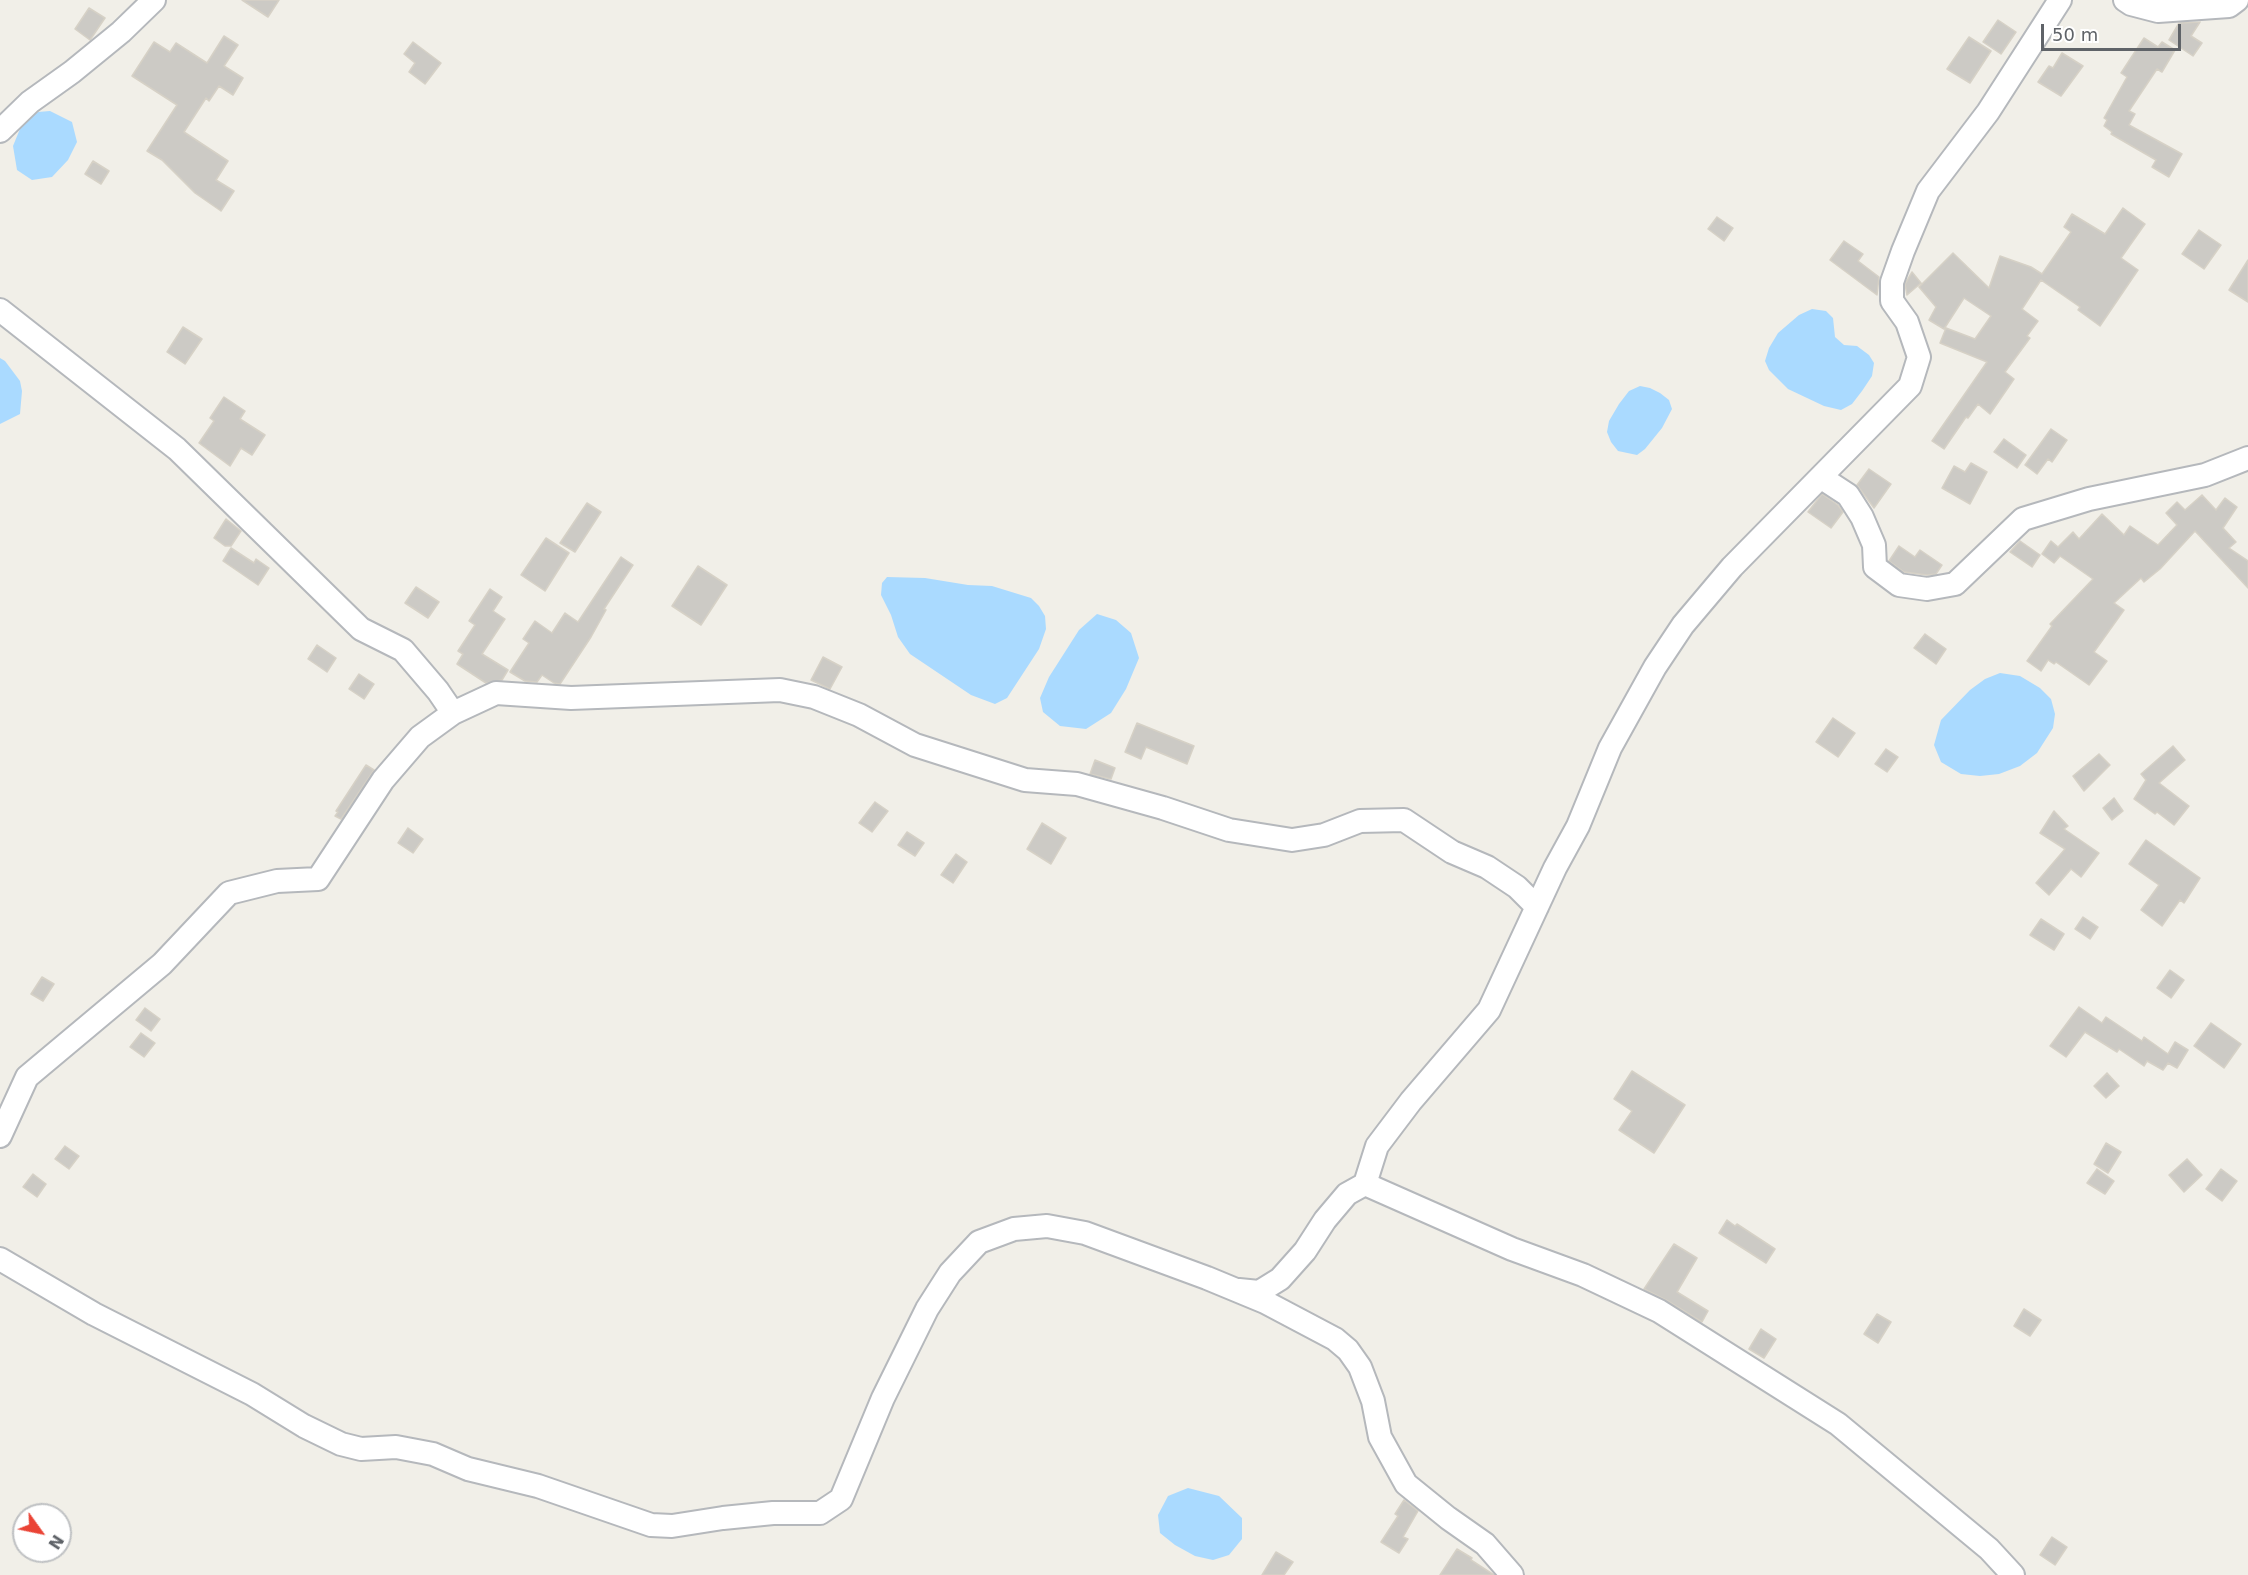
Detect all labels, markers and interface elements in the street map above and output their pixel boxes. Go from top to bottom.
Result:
scale bar [2044,12,2184,50]
text: 50 m [2052,24,2098,45]
north arrow [12,1503,72,1563]
text: N [44,1531,67,1553]

